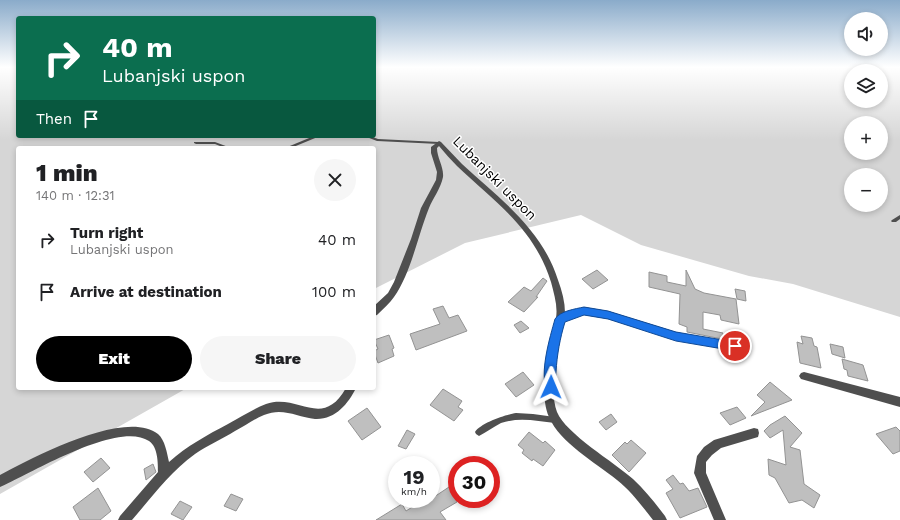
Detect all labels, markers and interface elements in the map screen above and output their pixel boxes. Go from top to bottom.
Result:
map controls [844,12,888,212]
button: sound [844,12,888,56]
text: 40 m [102,31,172,64]
icon: right [36,32,88,84]
button: layers [844,64,888,108]
text: Lubanjski uspon [102,65,246,86]
icon: arrive [80,108,102,130]
text: Then [36,110,72,128]
button: + [844,116,888,160]
street label: Lubanjski uspon [450,133,540,223]
text: 1 min [36,159,98,187]
button: close [314,159,356,201]
button: − [844,168,888,212]
text: 140 m · 12:31 [36,188,115,203]
text: Turn right [70,224,143,242]
icon: right [36,229,58,251]
text: 40 m [318,231,356,249]
text: Lubanjski uspon [70,242,174,257]
icon: arrive [36,281,58,303]
text: Arrive at destination [70,283,222,301]
text: 100 m [312,283,356,301]
pin [718,329,752,363]
icon: arrive [724,335,746,357]
button: Exit [36,336,192,382]
button: Share [200,336,356,382]
position arrow [530,366,572,408]
speed limit sign: 30 [448,456,500,508]
text: 19 [404,465,424,489]
text: km/h [401,486,427,497]

